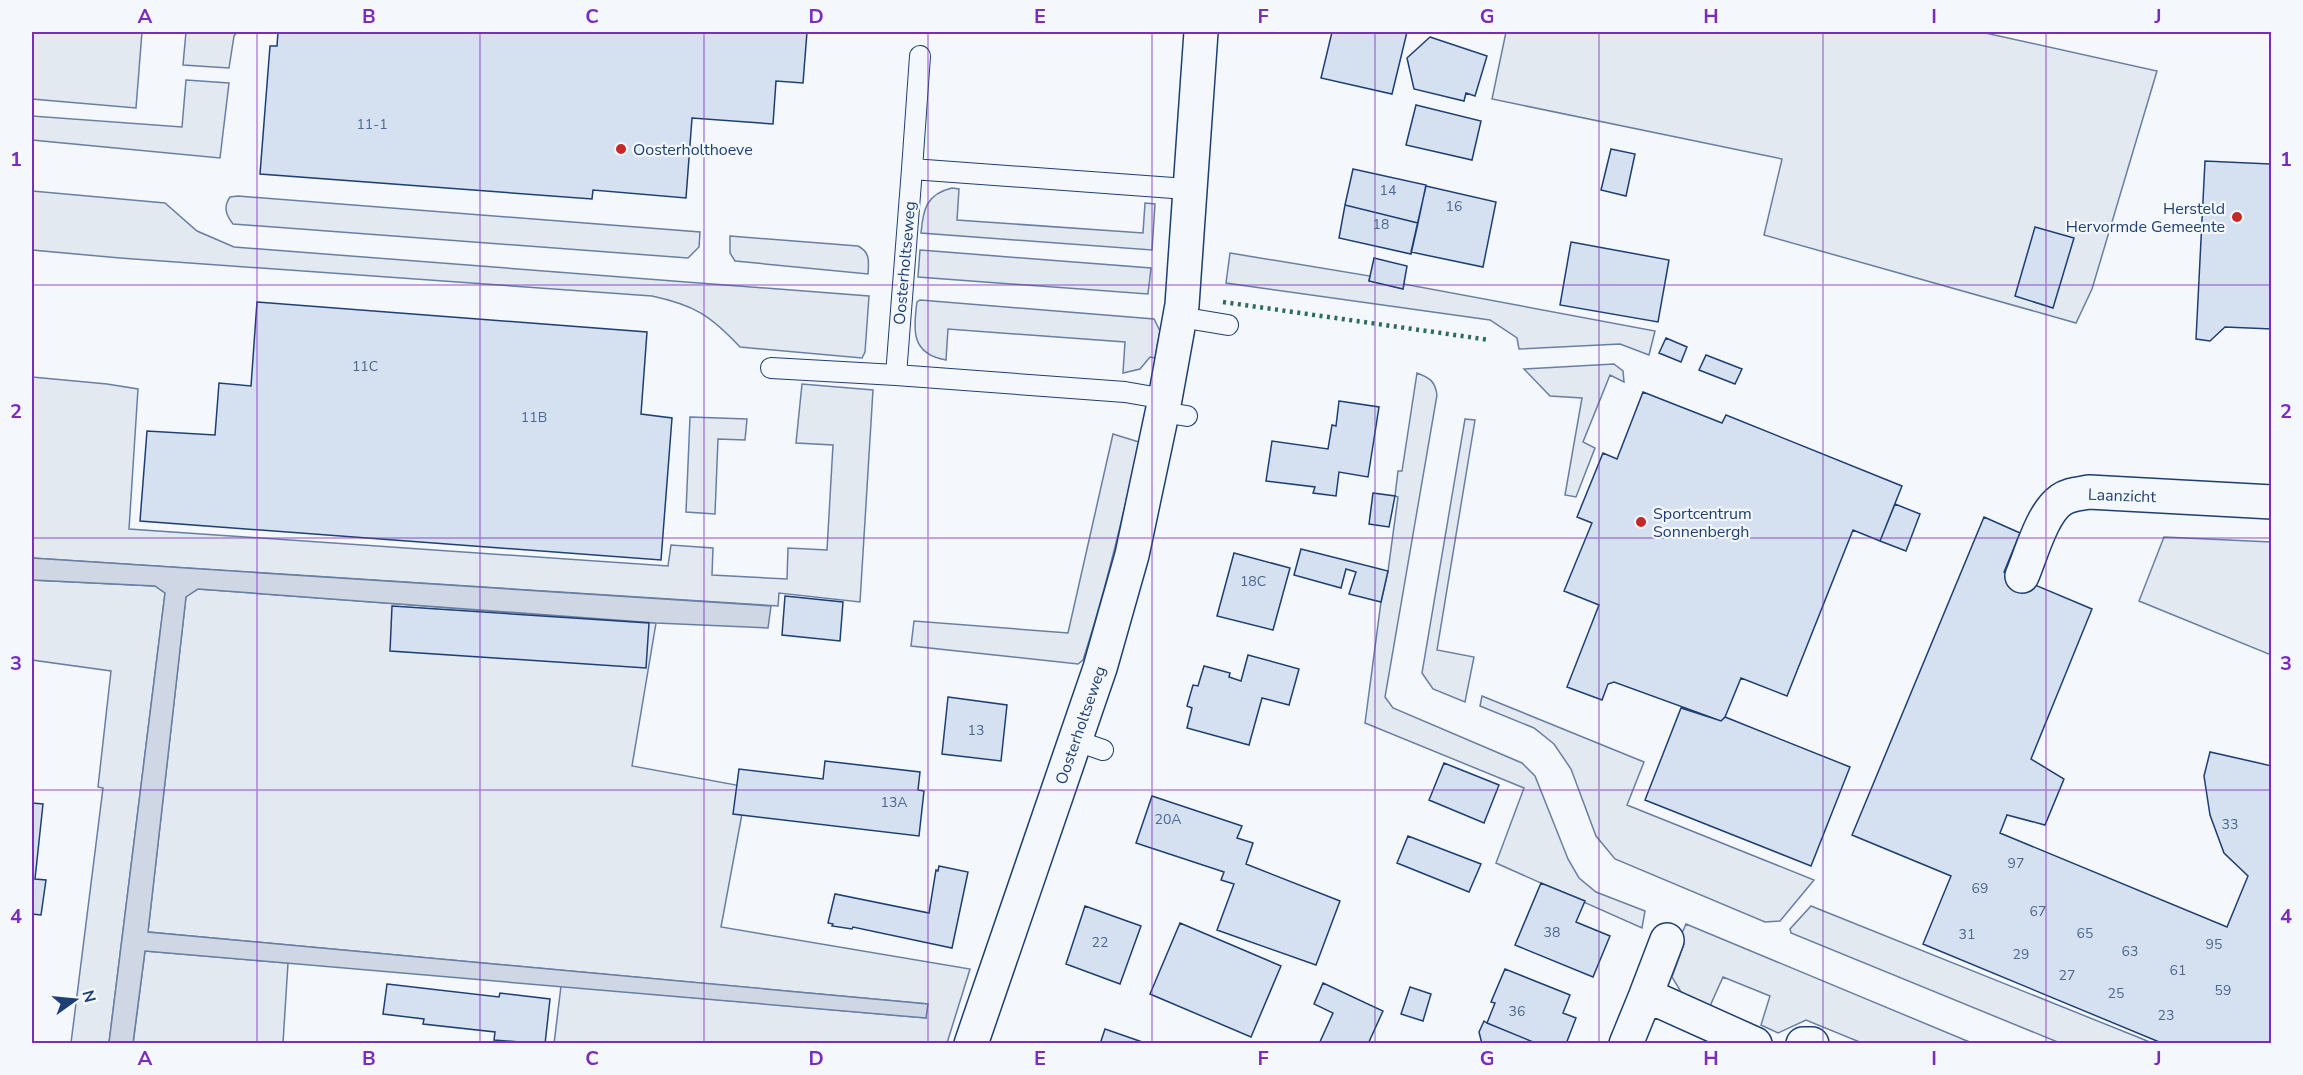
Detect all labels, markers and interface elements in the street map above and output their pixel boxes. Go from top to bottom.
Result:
text: A [138,3,153,30]
text: B [362,3,376,30]
text: C [585,3,599,30]
text: D [808,3,824,30]
text: E [1034,3,1046,30]
text: F [1257,3,1269,30]
text: G [1480,3,1494,30]
text: H [1703,3,1719,30]
text: I [1931,3,1937,30]
text: J [2153,3,2162,30]
house number: 11-1 [356,115,388,134]
place label: Oosterholthoeve [633,139,753,161]
marker: Oosterholthoeve [614,142,628,156]
text: 1 [10,146,22,173]
text: 1 [2280,146,2292,173]
house number: 14 [1380,181,1396,200]
house number: 16 [1446,197,1462,216]
place label: Hersteld Hervormde Gemeente [2066,198,2225,238]
street label: Oosterholtseweg [889,200,921,326]
marker: Hersteld Hervormde Gemeente [2230,210,2244,224]
house number: 18 [1373,215,1389,234]
house number: 11C [352,357,378,376]
text: 2 [10,398,22,425]
text: 2 [2280,398,2292,425]
house number: 11B [521,408,547,427]
street label: Laanzicht [2088,484,2157,508]
place label: Sportcentrum Sonnenbergh [1653,503,1752,543]
marker: Sportcentrum Sonnenbergh [1634,515,1648,529]
house number: 18C [1240,572,1266,591]
text: 3 [10,650,22,677]
text: 3 [2280,650,2292,677]
street label: Oosterholtseweg [1050,663,1112,788]
house number: 13 [968,721,984,740]
house number: 13A [880,793,908,812]
house number: 20A [1154,810,1182,829]
house number: 33 [2222,815,2238,834]
house number: 97 [2008,854,2024,873]
house number: 69 [1972,879,1988,898]
house number: 67 [2030,902,2046,921]
text: 4 [10,903,22,930]
text: 4 [2280,903,2292,930]
house number: 38 [1544,923,1560,942]
house number: 65 [2077,924,2093,943]
house number: 31 [1959,925,1975,944]
house number: 22 [1092,933,1108,952]
house number: 95 [2206,935,2222,954]
house number: 63 [2122,942,2138,961]
house number: 29 [2013,945,2029,964]
house number: 61 [2170,961,2186,980]
house number: 27 [2059,966,2075,985]
north arrow [45,970,105,1030]
house number: 59 [2215,981,2231,1000]
house number: 25 [2108,984,2124,1003]
text: N [76,988,101,1005]
house number: 36 [1509,1002,1525,1021]
house number: 23 [2158,1006,2174,1025]
text: A [138,1045,153,1072]
text: B [362,1045,376,1072]
text: C [585,1045,599,1072]
text: D [808,1045,824,1072]
text: E [1034,1045,1046,1072]
text: F [1257,1045,1269,1072]
text: G [1480,1045,1494,1072]
text: H [1703,1045,1719,1072]
text: I [1931,1045,1937,1072]
text: J [2153,1045,2162,1072]

